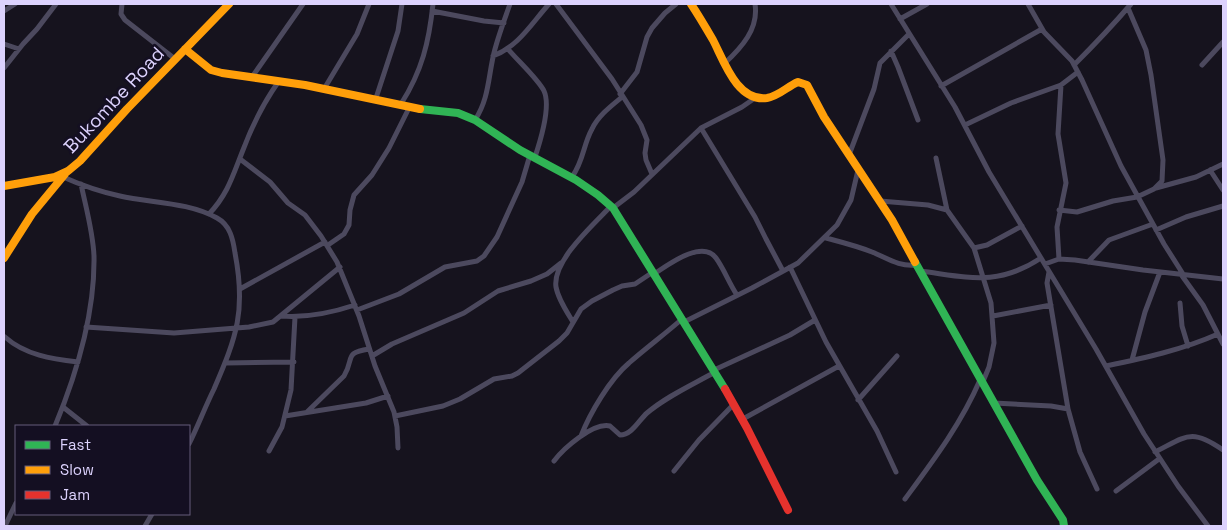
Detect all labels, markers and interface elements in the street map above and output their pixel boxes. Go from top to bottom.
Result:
street label: Bukombe Road [58,41,170,159]
legend [15,425,190,515]
text: Fast [60,435,91,454]
text: Slow [60,460,94,479]
text: Jam [60,485,90,504]

